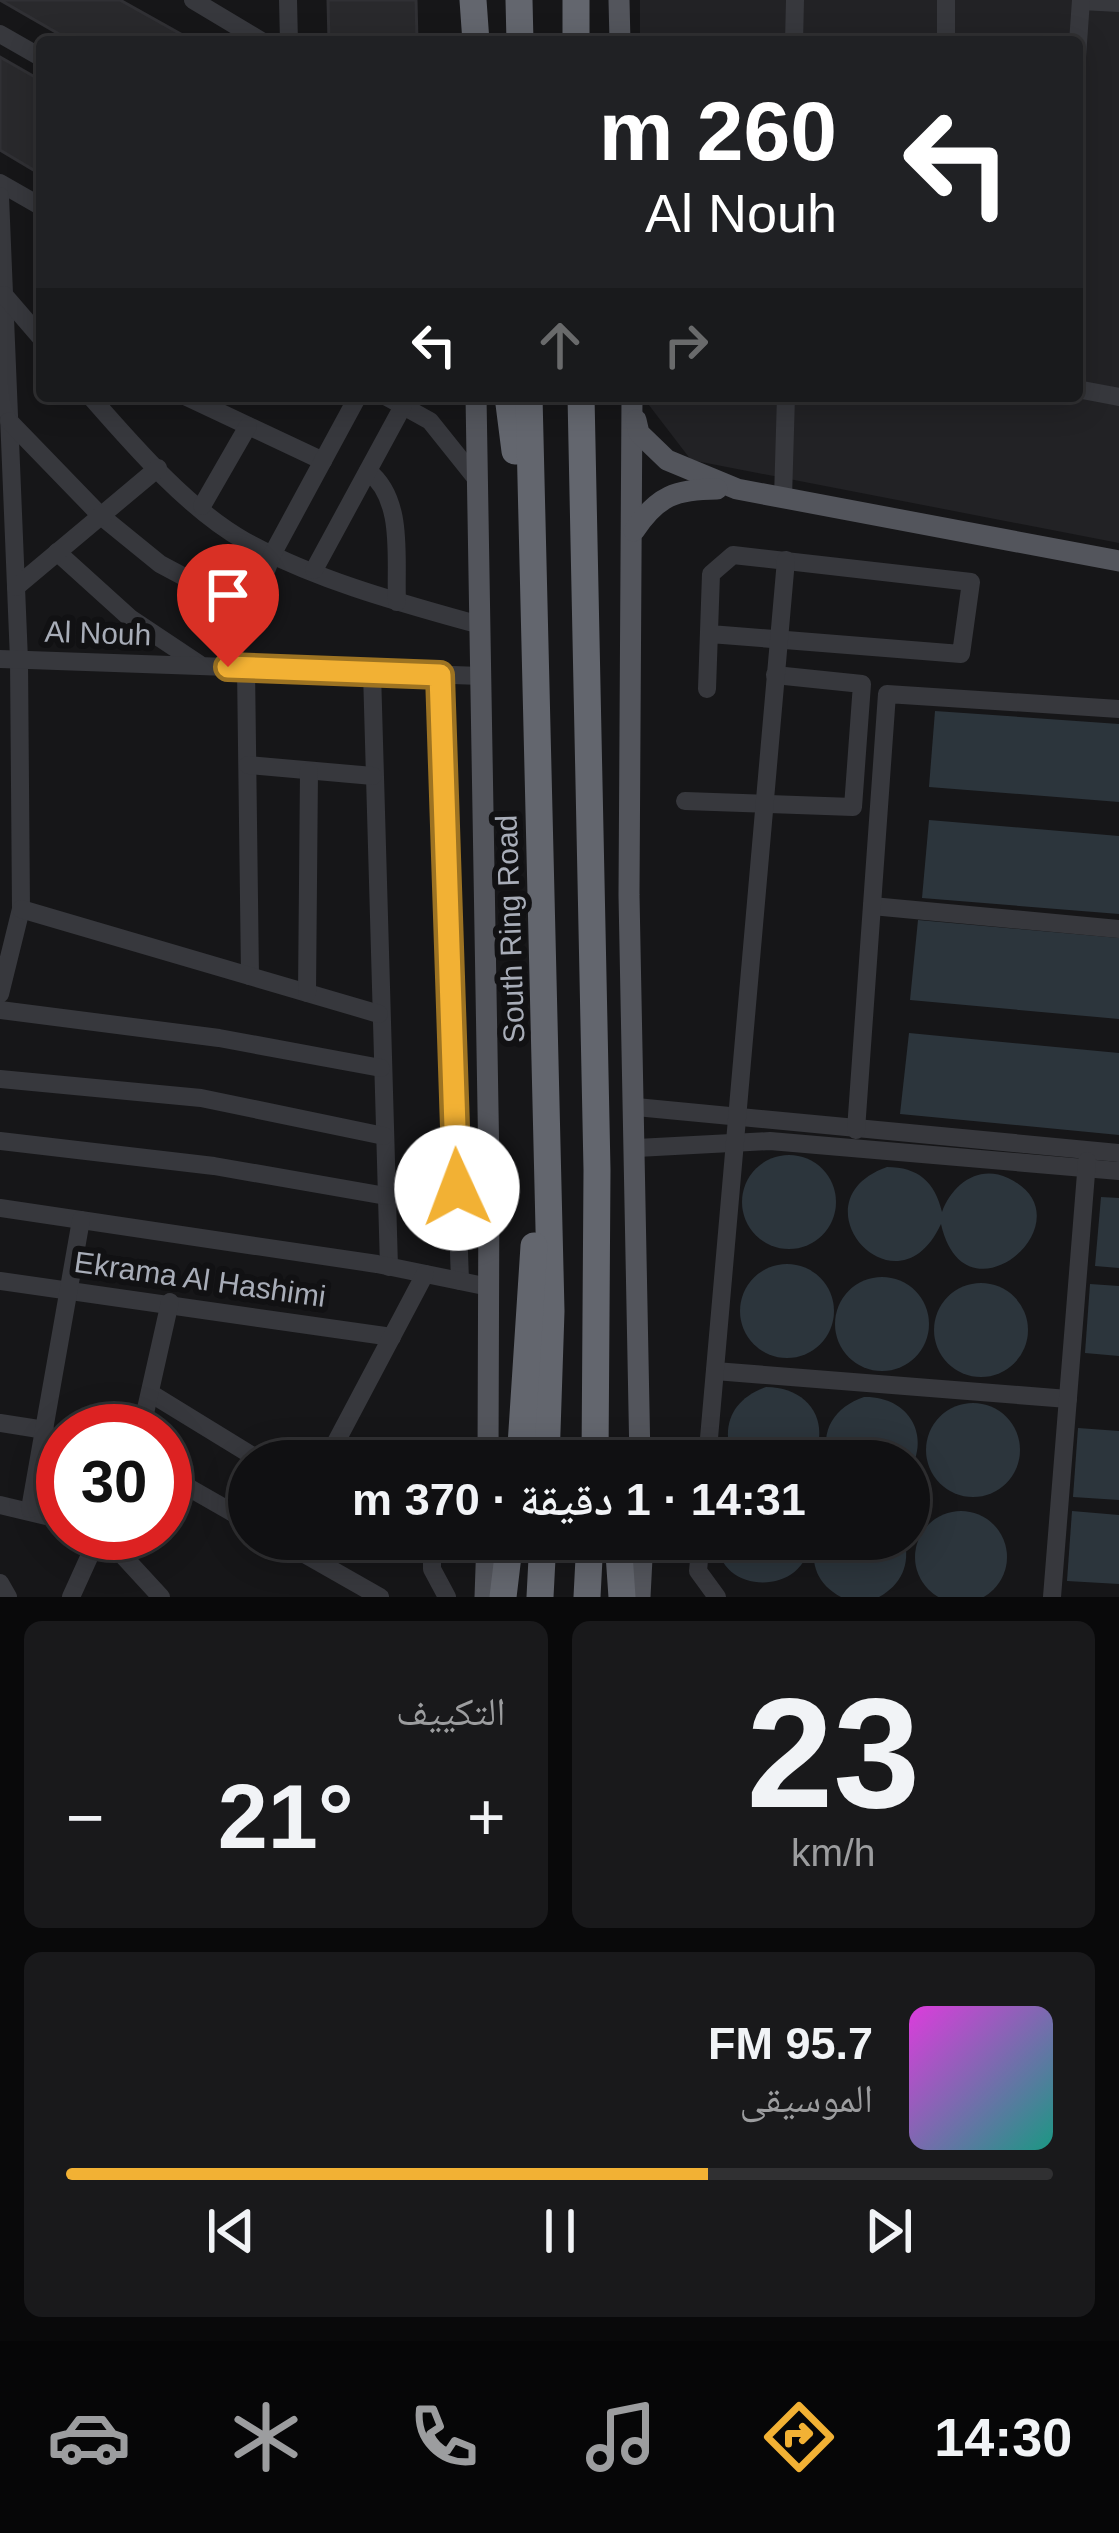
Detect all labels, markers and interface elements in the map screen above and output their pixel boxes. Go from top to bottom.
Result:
text: 260 m [599,84,837,178]
icon: left [879,84,1035,240]
text: Al Nouh [645,183,837,243]
icon: left [401,312,467,378]
icon: ahead [527,312,593,378]
icon: right [653,312,719,378]
pin [177,544,279,667]
icon: arrive [195,562,261,628]
street label: Al Nouh [44,615,152,651]
street label: South Ring Road [490,814,530,1044]
position arrow [394,1125,520,1251]
street label: Ekrama Al Hashimi [72,1245,328,1313]
speed limit sign: 30 [36,1404,192,1560]
text: 14:31 · 1 دقيقة · 370 m [352,1474,806,1525]
text: 23 [746,1666,920,1840]
text: التكييف [396,1690,506,1733]
text: 21° [218,1767,354,1867]
text: − [66,1780,105,1854]
text: + [467,1780,505,1854]
text: km/h [791,1831,876,1874]
text: 95.7 FM [708,2018,873,2069]
text: الموسيقى [740,2077,873,2120]
icon: previous [198,2198,264,2264]
icon: pause [527,2198,593,2264]
icon: next [856,2198,922,2264]
icon: car [47,2395,131,2479]
icon: climate [224,2395,308,2479]
icon: phone [402,2395,486,2479]
icon: music [579,2395,663,2479]
icon: directions [757,2395,841,2479]
text: 14:30 [934,2407,1072,2467]

